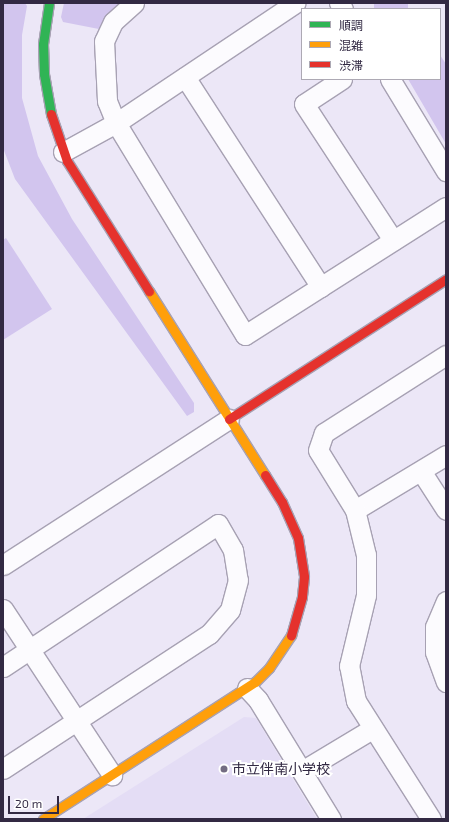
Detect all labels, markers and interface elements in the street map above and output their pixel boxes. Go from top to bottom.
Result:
legend [301,8,441,80]
text: 順調 [339,18,363,32]
text: 混雑 [339,38,363,52]
text: 渋滞 [339,58,363,72]
place label: 市立伴南小学校 [232,761,330,777]
marker: 市立伴南小学校 [219,764,229,774]
scale bar [10,788,61,814]
text: 20 m [15,796,42,810]

